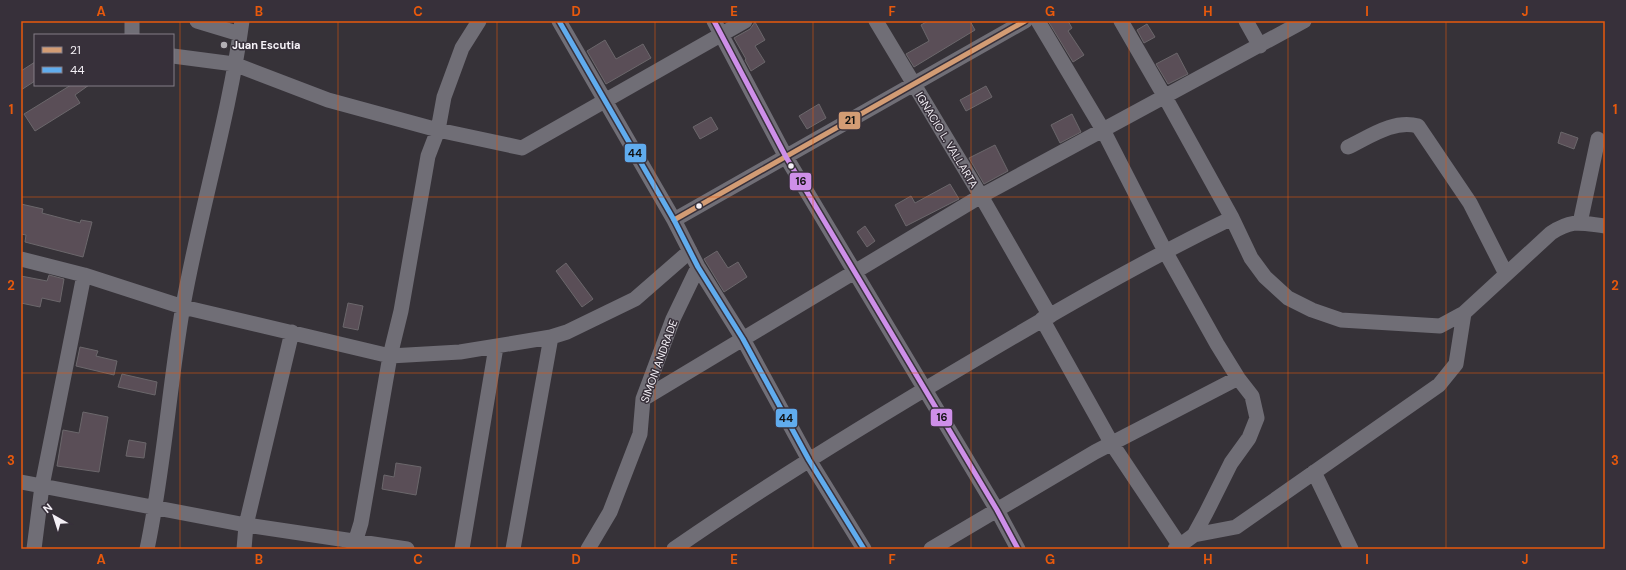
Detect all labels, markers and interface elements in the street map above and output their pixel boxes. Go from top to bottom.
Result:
text: A [96,3,106,20]
text: B [255,3,263,20]
text: C [413,3,423,20]
text: D [571,3,581,20]
text: E [730,3,738,20]
text: F [888,3,896,20]
text: G [1045,3,1055,20]
text: H [1203,3,1213,20]
text: I [1365,3,1369,20]
text: J [1521,3,1529,20]
legend [34,34,174,86]
place label: Juan Escutia [232,38,301,52]
marker: Juan Escutia [219,40,229,50]
text: 21 [70,42,81,58]
text: 44 [70,62,85,78]
street label: IGNACIO L. VALLARTA [913,89,981,191]
text: 1 [9,101,13,118]
text: 1 [1613,101,1617,118]
line badge: 21 [838,111,861,130]
text: 21 [845,113,855,127]
line badge: 44 [624,143,647,163]
text: 44 [628,146,642,160]
unlabelled marker [786,161,796,171]
line badge: 16 [789,172,812,191]
text: 16 [796,174,807,188]
unlabelled marker [694,201,704,211]
text: 2 [7,277,15,294]
text: 2 [1611,277,1619,294]
street label: SIMON ANDRADE [637,318,681,404]
line badge: 44 [775,408,798,428]
line badge: 16 [930,408,953,427]
text: 16 [937,410,948,424]
text: 44 [779,411,793,425]
text: 3 [7,452,15,469]
text: 3 [1611,452,1619,469]
north arrow [34,496,74,536]
text: N [40,500,55,516]
text: A [96,551,106,568]
text: B [255,551,263,568]
text: C [413,551,423,568]
text: D [571,551,581,568]
text: E [730,551,738,568]
text: F [888,551,896,568]
text: G [1045,551,1055,568]
text: H [1203,551,1213,568]
text: I [1365,551,1369,568]
text: J [1521,551,1529,568]

